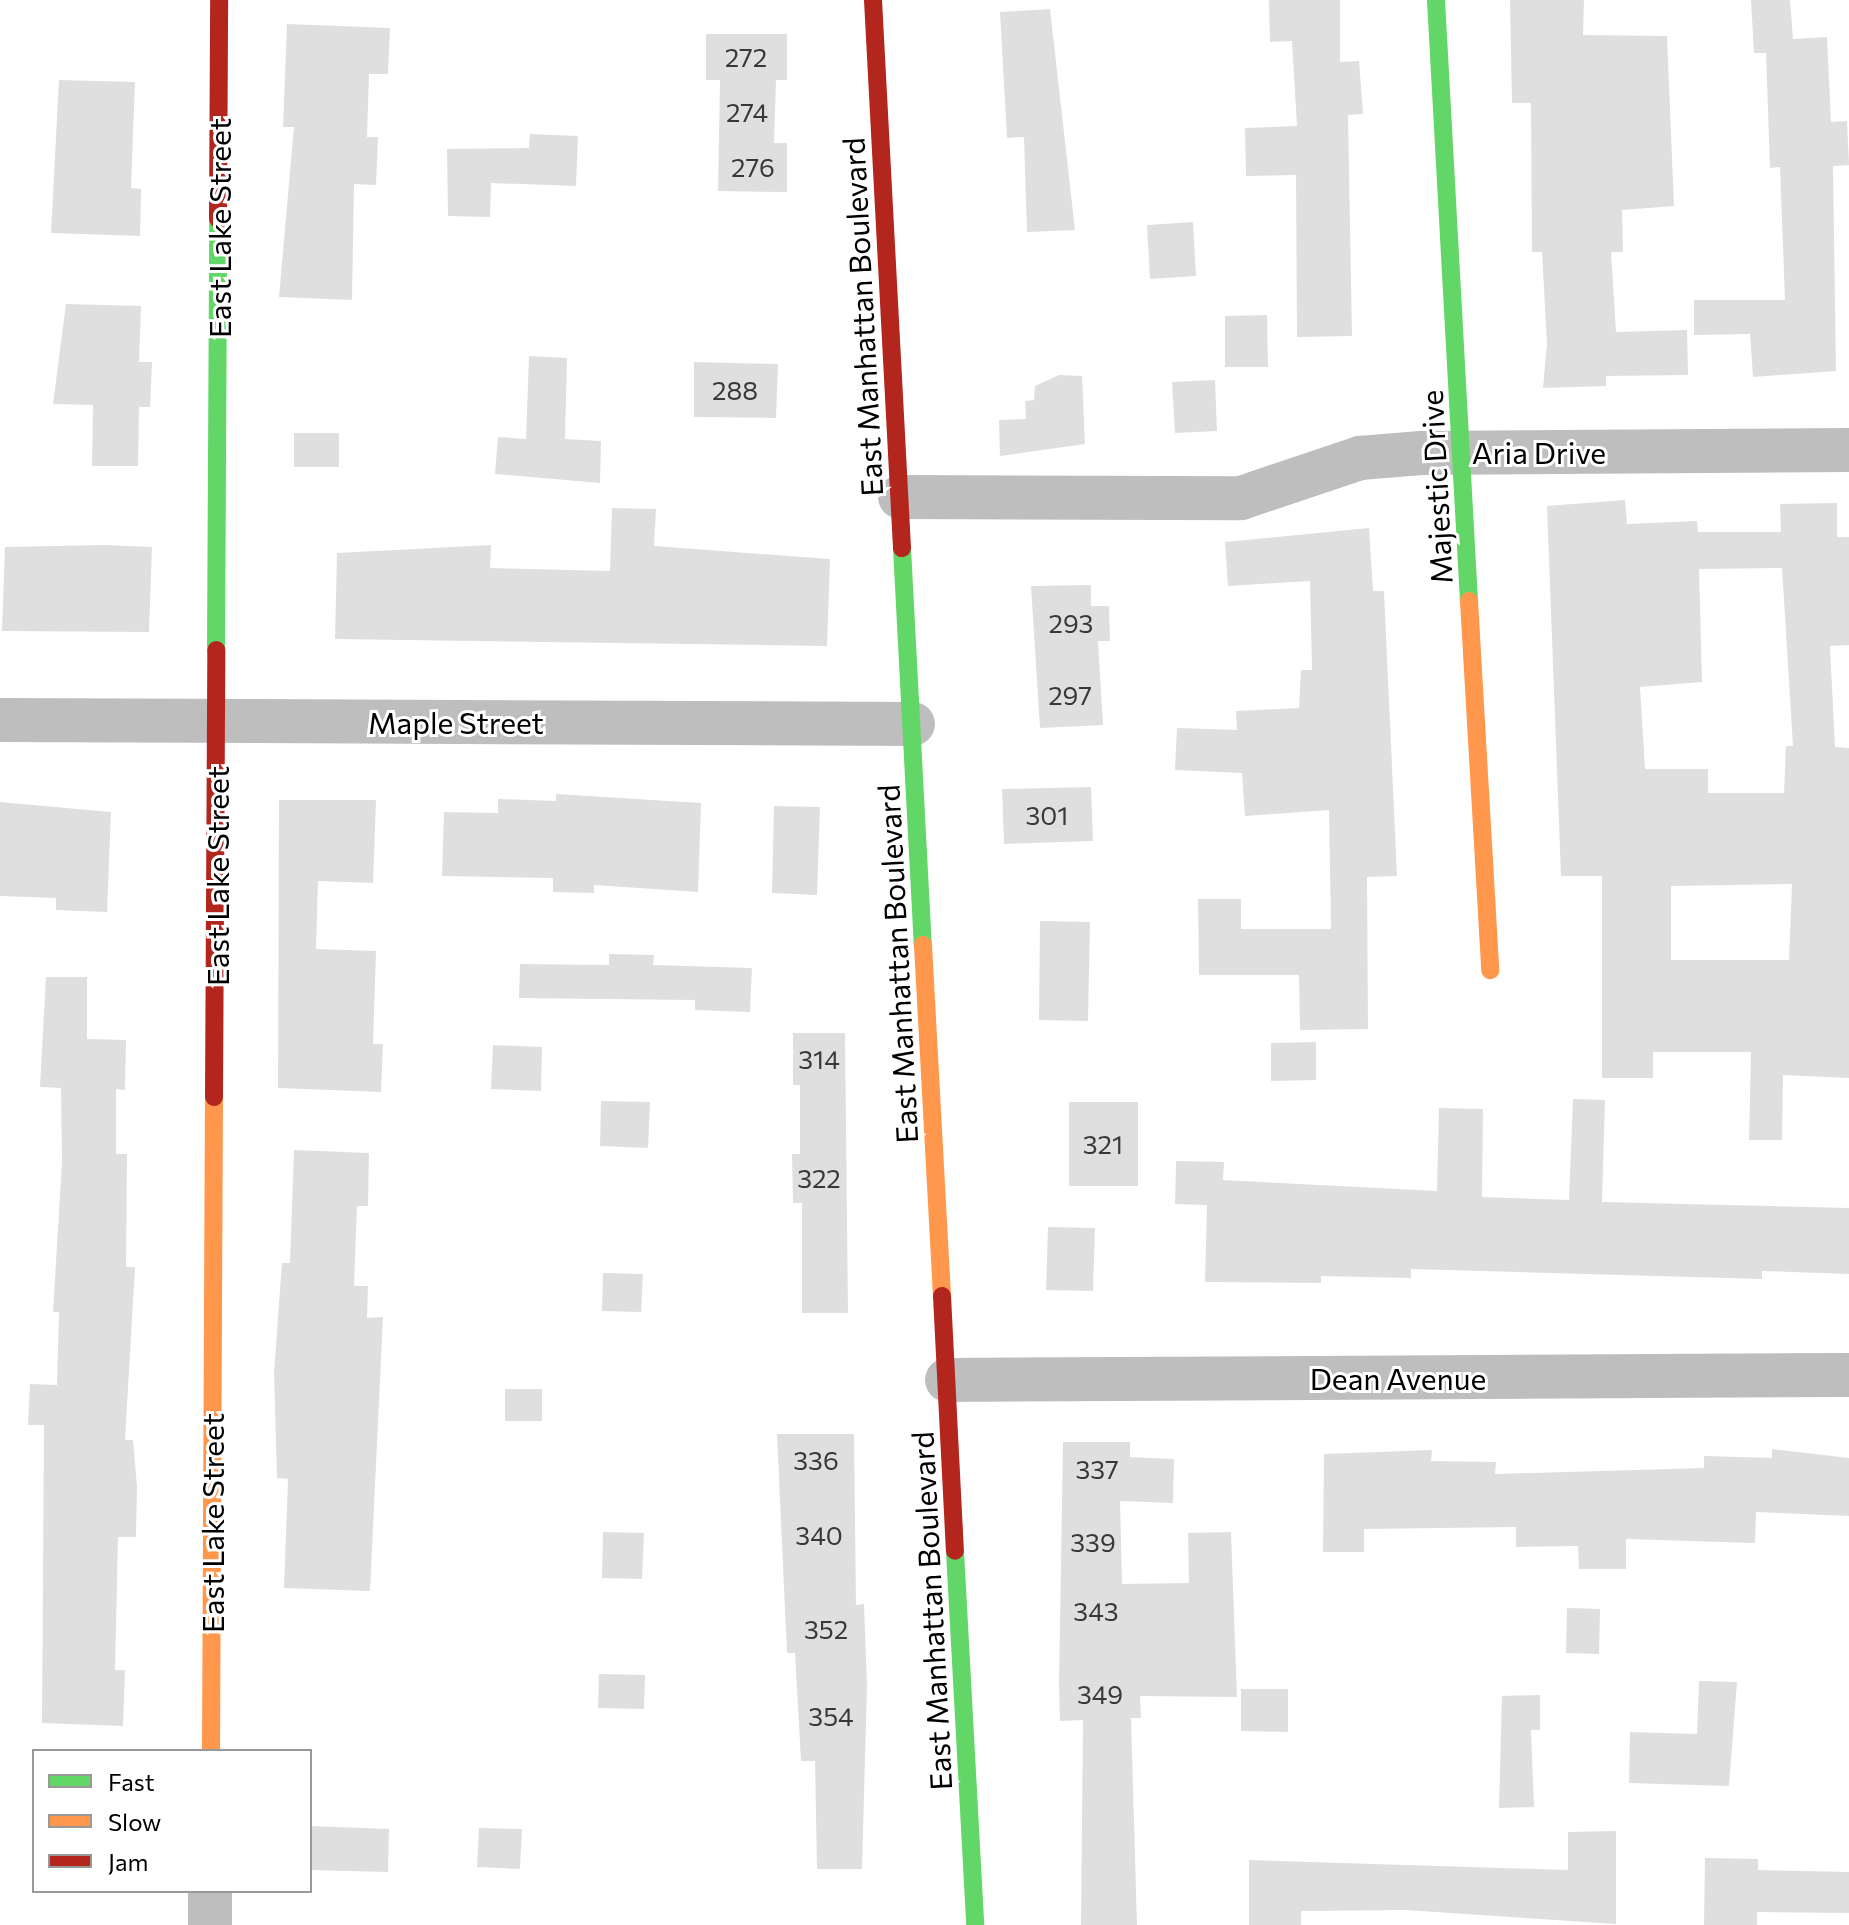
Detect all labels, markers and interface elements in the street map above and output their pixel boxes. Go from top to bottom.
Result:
house number: 272 [725,41,767,73]
house number: 274 [726,96,768,128]
street label: East Lake Street [201,118,237,338]
street label: East Manhattan Boulevard [835,137,889,497]
house number: 276 [731,151,775,183]
house number: 288 [712,374,758,406]
street label: Majestic Drive [1413,389,1459,585]
street label: Aria Drive [1472,434,1606,470]
house number: 293 [1049,607,1093,639]
house number: 297 [1048,679,1092,711]
street label: Maple Street [368,704,544,740]
street label: East Lake Street [199,766,235,986]
street label: East Manhattan Boulevard [870,784,924,1144]
house number: 301 [1026,799,1068,831]
house number: 314 [798,1043,840,1075]
house number: 321 [1083,1128,1123,1160]
house number: 322 [797,1162,841,1194]
street label: Dean Avenue [1310,1360,1486,1396]
street label: East Lake Street [194,1413,230,1633]
street label: East Manhattan Boulevard [904,1431,958,1791]
house number: 336 [793,1444,839,1476]
house number: 337 [1075,1453,1119,1485]
house number: 340 [795,1519,843,1551]
house number: 339 [1070,1526,1116,1558]
house number: 343 [1073,1595,1119,1627]
house number: 352 [804,1613,848,1645]
house number: 349 [1077,1678,1123,1710]
house number: 354 [808,1700,854,1732]
legend [32,1749,312,1893]
text: Fast [108,1767,155,1796]
text: Slow [108,1807,161,1836]
text: Jam [108,1847,148,1876]

